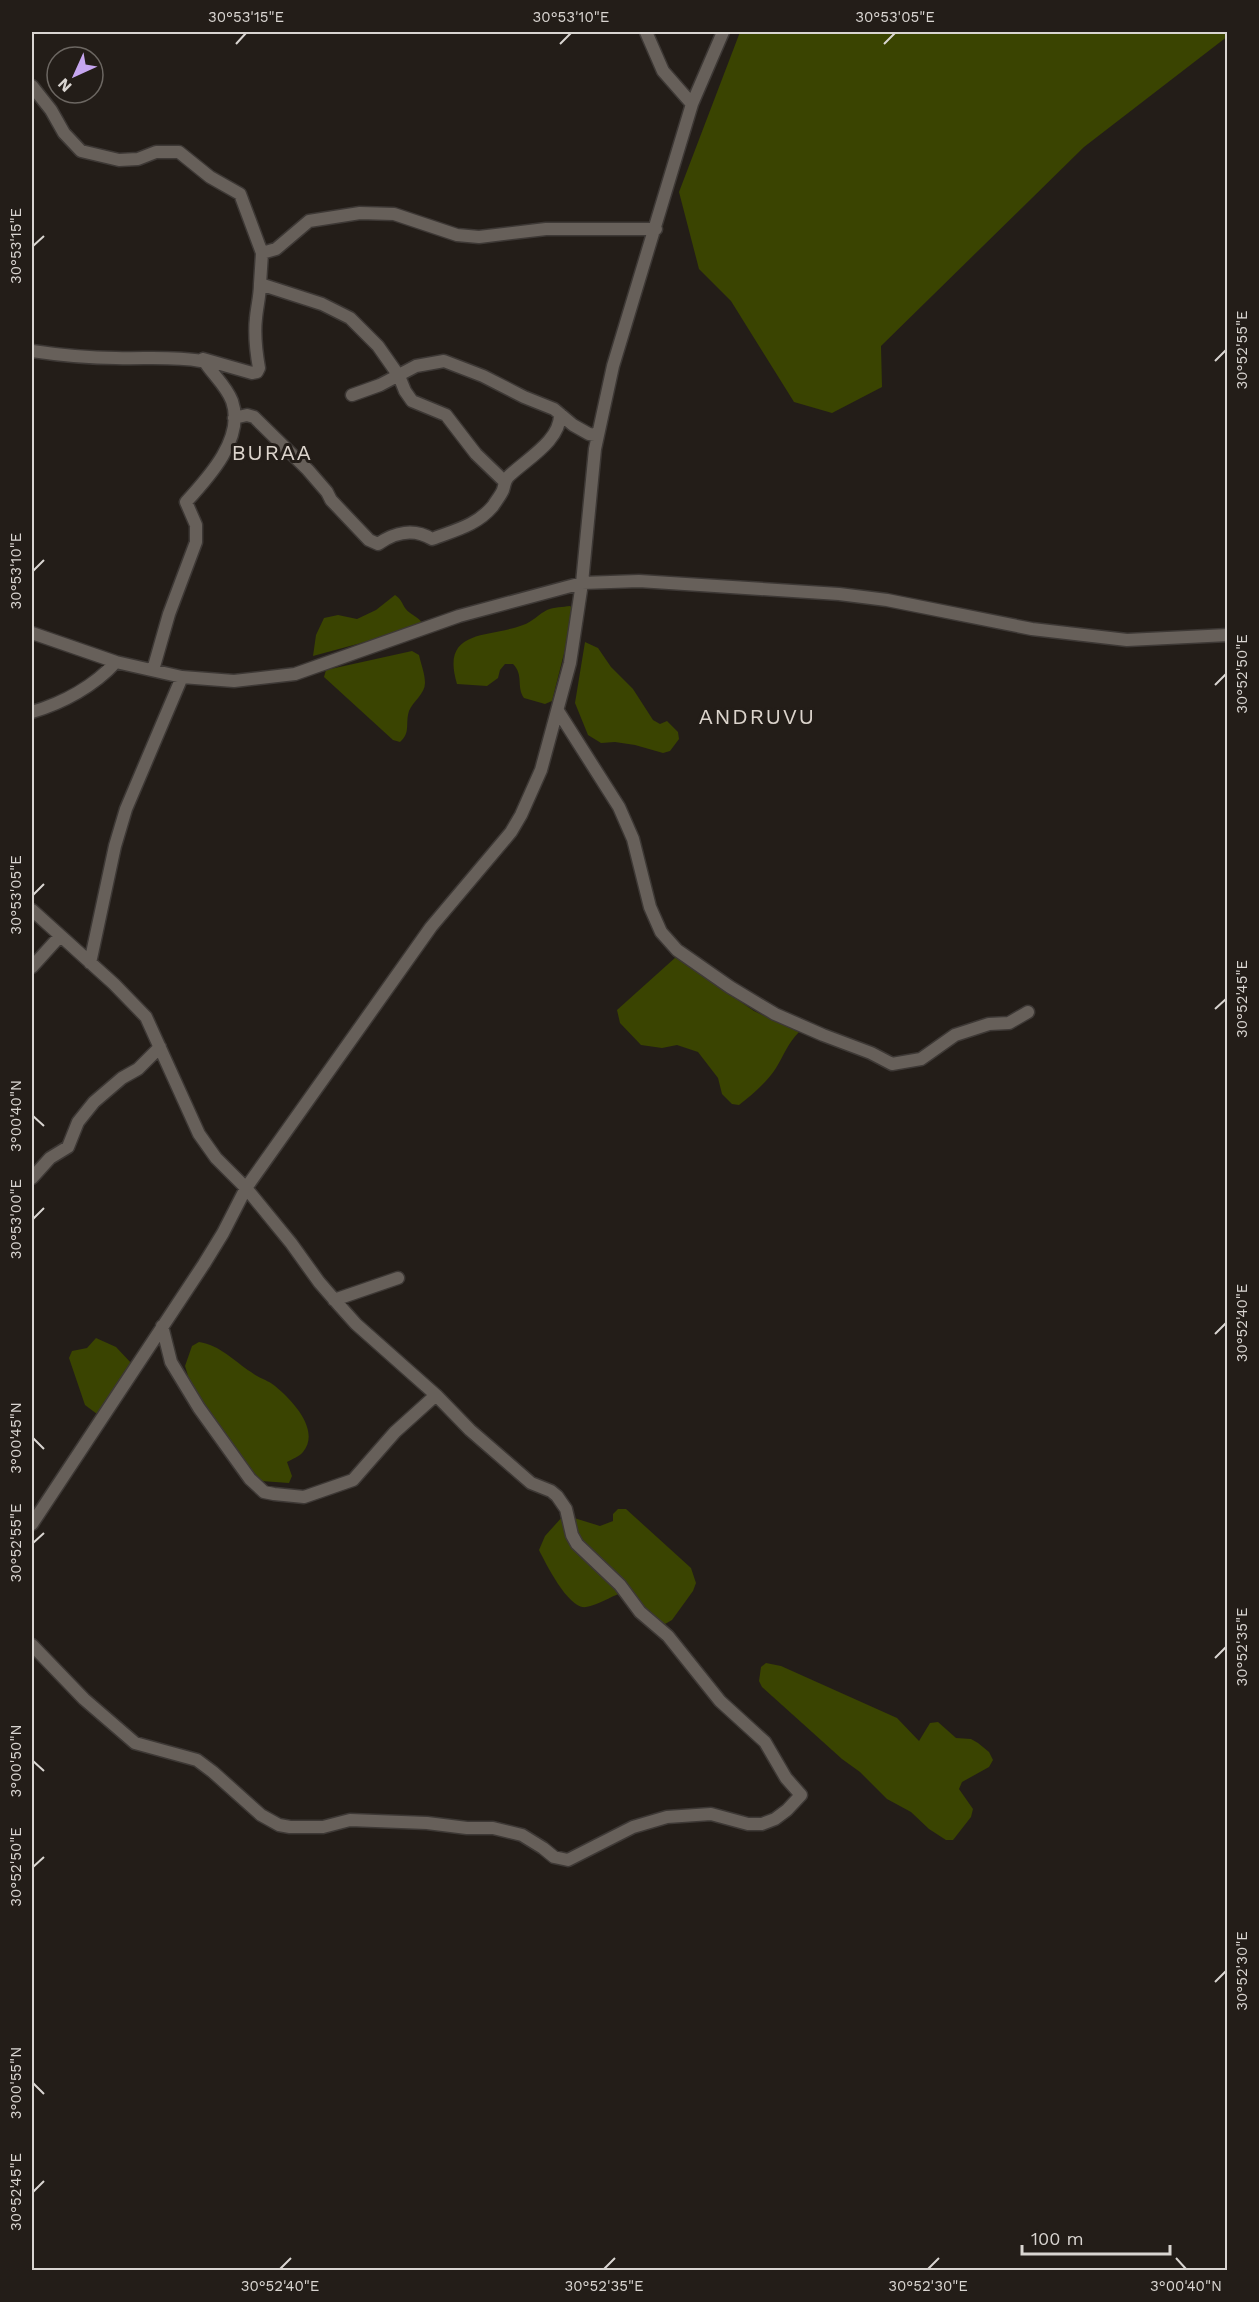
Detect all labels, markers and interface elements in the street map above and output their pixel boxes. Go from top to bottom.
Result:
text: 30°53'15"E [208,8,284,26]
text: 30°53'10"E [533,8,609,26]
text: 30°53'05"E [855,8,935,26]
north arrow [45,45,105,105]
text: N [54,74,76,96]
text: 30°53'15"E [7,208,25,284]
text: 30°52'55"E [1233,310,1251,390]
district label: BURAA [231,440,313,465]
text: 30°53'10"E [7,533,25,609]
text: 30°52'50"E [1233,634,1251,714]
district label: ANDRUVU [698,704,816,729]
text: 30°53'05"E [7,855,25,935]
text: 30°52'45"E [1233,960,1251,1038]
text: 3°00'40"N [7,1080,25,1152]
text: 30°53'00"E [7,1179,25,1259]
text: 30°52'40"E [1233,1284,1251,1362]
text: 3°00'45"N [7,1402,25,1474]
text: 30°52'55"E [7,1503,25,1583]
text: 30°52'35"E [1233,1607,1251,1687]
text: 3°00'50"N [7,1725,25,1797]
text: 30°52'50"E [7,1827,25,1907]
text: 30°52'30"E [1233,1931,1251,2011]
text: 3°00'55"N [7,2047,25,2119]
text: 30°52'45"E [7,2153,25,2231]
scale bar [1022,2218,1170,2256]
text: 100 m [1031,2228,1084,2249]
text: 30°52'40"E [241,2277,319,2295]
text: 30°52'35"E [564,2277,644,2295]
text: 30°52'30"E [888,2277,968,2295]
text: 3°00'40"N [1150,2277,1222,2295]

